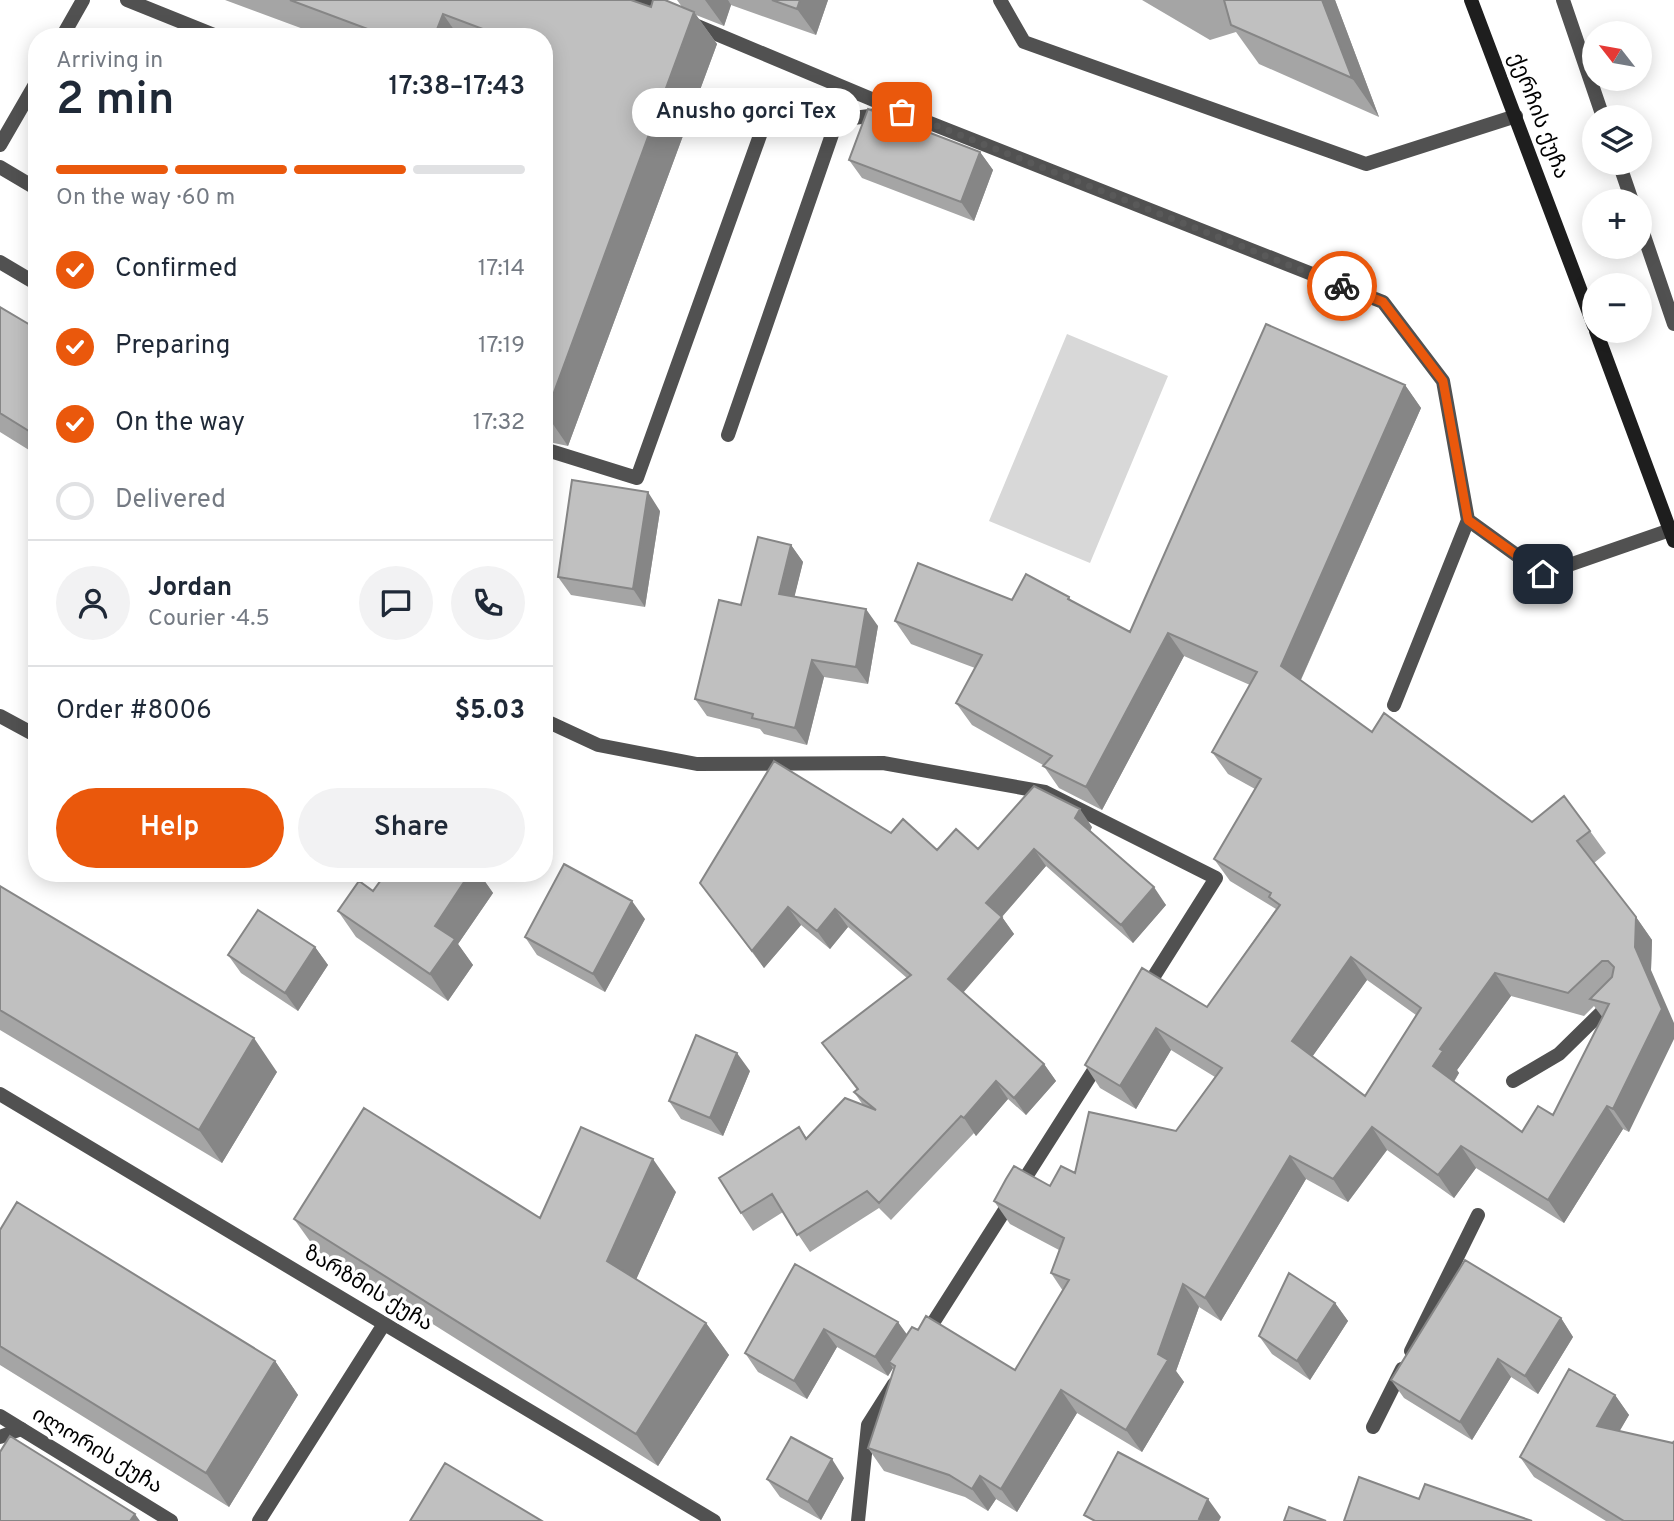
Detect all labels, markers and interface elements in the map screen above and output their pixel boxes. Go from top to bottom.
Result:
north arrow [1582,21,1652,91]
map controls [1582,21,1652,343]
text: Arriving in [56,47,163,76]
street label: ქერჩის ქუჩა [1502,49,1574,183]
text: 17:38–17:43 [389,71,525,104]
text: 2 min [56,72,175,131]
pin [872,82,932,142]
callout: Anusho gorci Tex [632,88,860,136]
icon: bag [883,93,921,131]
text: Anusho gorci Tex [655,98,837,127]
button: layers [1582,105,1652,175]
text: On the way · 60 m [56,184,235,213]
button: + [1582,189,1652,259]
icon: check [56,251,94,289]
courier [1307,251,1377,321]
text: Confirmed [115,253,238,286]
text: 17:14 [478,255,525,284]
icon: bike [1323,267,1361,305]
button: − [1582,273,1652,343]
icon: check [56,328,94,366]
text: Preparing [115,330,230,363]
text: 17:19 [478,332,525,361]
icon: check [56,405,94,443]
text: On the way [115,407,245,440]
text: 17:32 [473,409,525,438]
text: Delivered [115,484,226,517]
pin [1513,544,1573,604]
icon: home [1524,555,1562,593]
button: person [56,566,130,640]
button: chat [359,566,433,640]
button: phone [451,566,525,640]
text: Jordan [148,572,232,605]
text: Courier · 4.5 [148,605,270,634]
text: Order #8006 [56,695,212,728]
text: $5.03 [454,695,525,728]
button: Help [56,788,284,868]
button: Share [298,788,525,868]
street label: ზარზმის ქუჩა [299,1240,437,1338]
street label: ილორის ქუჩა [27,1401,167,1501]

